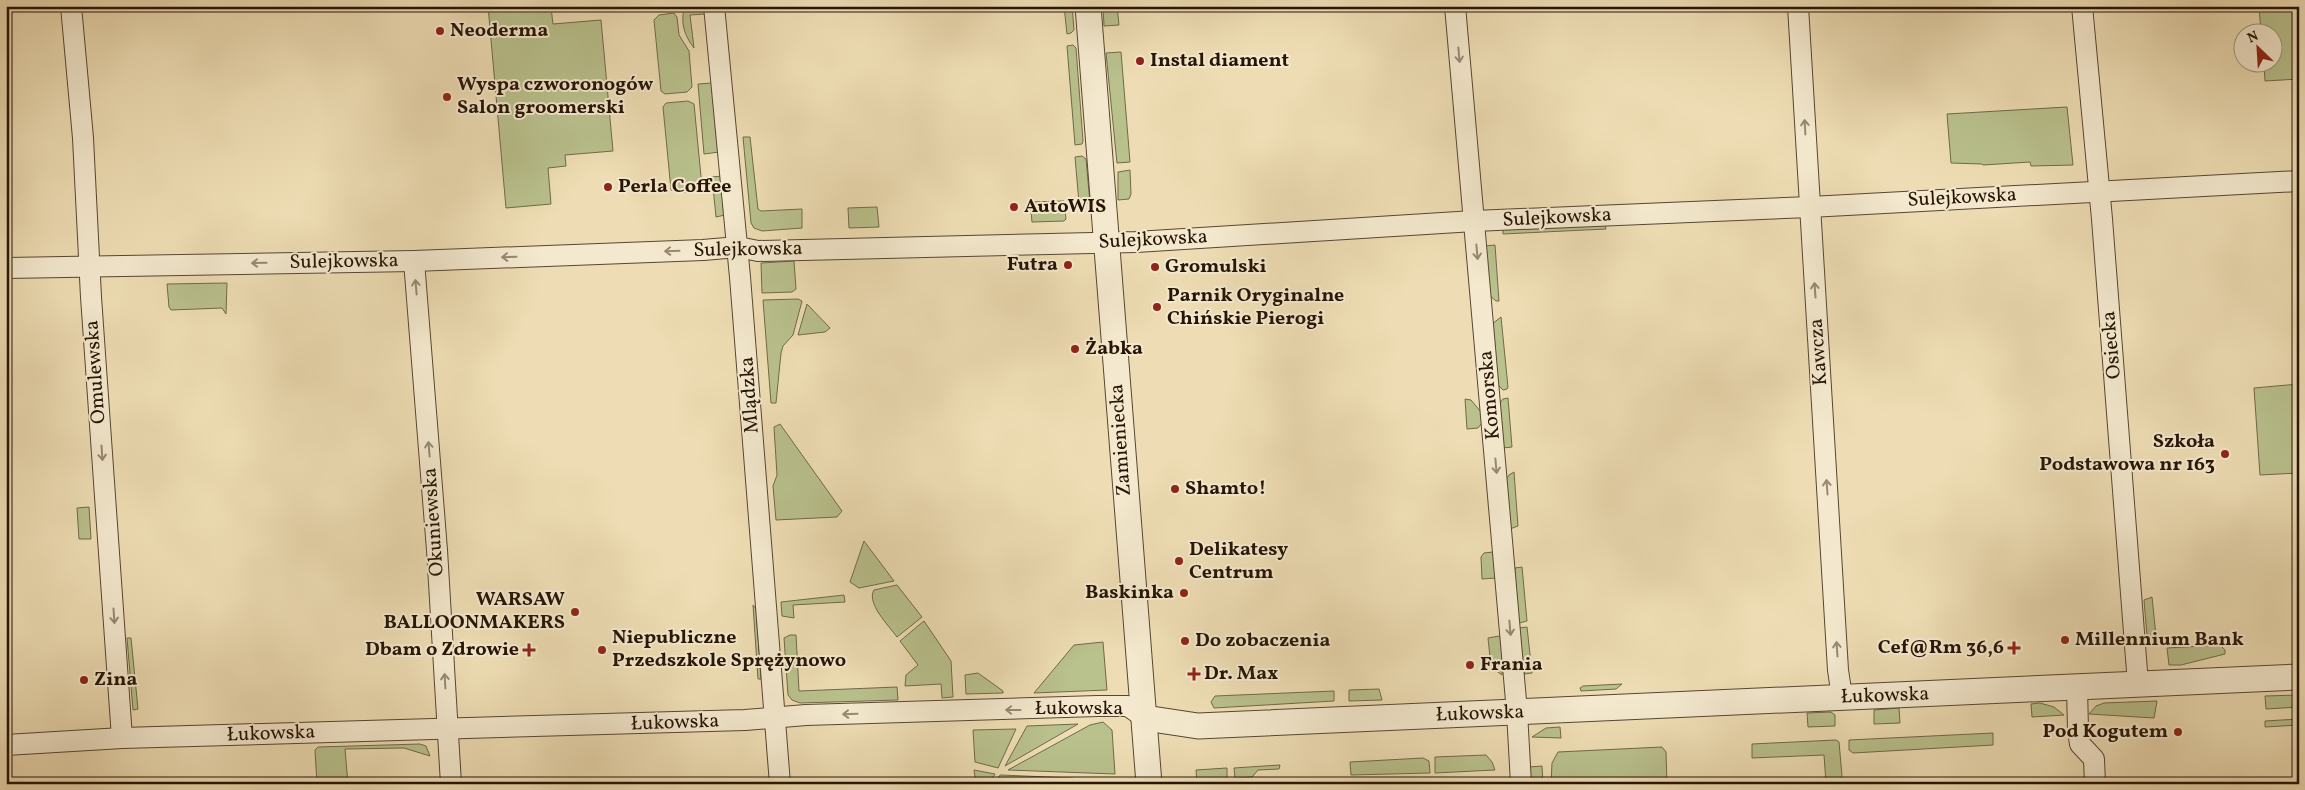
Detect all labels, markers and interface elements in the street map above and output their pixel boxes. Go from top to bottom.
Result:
place label: Neoderma [450,17,548,45]
north arrow [2232,22,2282,72]
marker: Neoderma [434,25,446,37]
text: N [2245,27,2262,48]
place label: Instal diament [1150,47,1290,75]
one-way arrow [1455,47,1464,63]
marker: Instal diament [1134,55,1146,67]
place label: Wyspa czworonogów Salon groomerski [457,71,653,122]
marker: Wyspa czworonogów Salon groomerski [441,91,453,103]
one-way arrow [1801,120,1810,136]
place label: Perla Coffee [618,173,731,201]
marker: Perla Coffee [602,181,614,193]
street label: Sulejkowska [1907,181,2017,215]
place label: AutoWIS [1024,193,1106,221]
marker: AutoWIS [1008,201,1020,213]
street label: Sulejkowska [1502,201,1612,235]
street label: Sulejkowska [1098,223,1208,257]
street label: Sulejkowska [693,235,803,265]
one-way arrow [1472,243,1482,259]
street label: Sulejkowska [289,247,399,277]
one-way arrow [664,247,680,256]
place label: Futra [1007,251,1058,279]
one-way arrow [501,253,517,262]
place label: Gromulski [1165,253,1267,281]
one-way arrow [252,258,268,268]
marker: Futra [1062,259,1074,271]
marker: Gromulski [1149,261,1161,273]
one-way arrow [411,279,420,295]
place label: Parnik Oryginalne Chińskie Pierogi [1167,282,1344,333]
one-way arrow [1810,282,1819,298]
marker: Parnik Oryginalne Chińskie Pierogi [1151,301,1163,313]
street label: Osiecka [2095,310,2129,380]
street label: Kawcza [1803,318,1835,386]
street label: Omulewska [78,319,114,425]
place label: Żabka [1085,335,1143,363]
marker: Żabka [1069,343,1081,355]
street label: Komorska [1472,349,1508,441]
street label: Mlądzka [733,356,767,434]
street label: Zamieniecka [1103,383,1139,497]
place label: Szkoła Podstawowa nr 163 [2039,428,2215,479]
one-way arrow [424,441,434,457]
one-way arrow [98,445,107,461]
marker: Szkoła Podstawowa nr 163 [2219,448,2231,460]
one-way arrow [1491,457,1501,473]
street label: Okuniewska [416,467,452,577]
place label: Shamto! [1185,475,1266,503]
one-way arrow [1822,479,1831,495]
marker: Shamto! [1169,483,1181,495]
place label: Delikatesy Centrum [1189,536,1288,587]
marker: Delikatesy Centrum [1173,555,1185,567]
place label: Baskinka [1085,579,1174,607]
place label: WARSAW BALLOONMAKERS [383,586,565,637]
marker: Baskinka [1178,587,1190,599]
marker: WARSAW BALLOONMAKERS [569,606,581,618]
one-way arrow [109,607,119,623]
one-way arrow [1505,619,1515,635]
place label: Niepubliczne Przedszkole Sprężynowo [612,624,846,675]
place label: Millennium Bank [2075,626,2244,654]
place label: Do zobaczenia [1195,627,1331,655]
place label: Cef@Rm 36,6 [1878,634,2004,662]
marker: Millennium Bank [2059,634,2071,646]
marker: Do zobaczenia [1179,635,1191,647]
place label: Dbam o Zdrowie [365,636,519,664]
one-way arrow [1832,641,1842,657]
marker: Cef@Rm 36,6 [2008,642,2020,654]
marker: Dbam o Zdrowie [523,644,535,656]
marker: Niepubliczne Przedszkole Sprężynowo [596,644,608,656]
place label: Frania [1480,651,1543,679]
marker: Frania [1464,659,1476,671]
place label: Dr. Max [1204,660,1278,688]
place label: Zina [94,666,137,694]
marker: Dr. Max [1188,668,1200,680]
one-way arrow [440,673,449,689]
marker: Zina [78,674,90,686]
street label: Łukowska [1840,680,1930,712]
street label: Łukowska [1035,695,1123,723]
street label: Łukowska [1435,698,1525,730]
one-way arrow [1005,705,1021,715]
street label: Łukowska [630,707,720,739]
one-way arrow [842,709,858,718]
street label: Łukowska [226,718,316,750]
place label: Pod Kogutem [2043,718,2168,746]
marker: Pod Kogutem [2172,726,2184,738]

